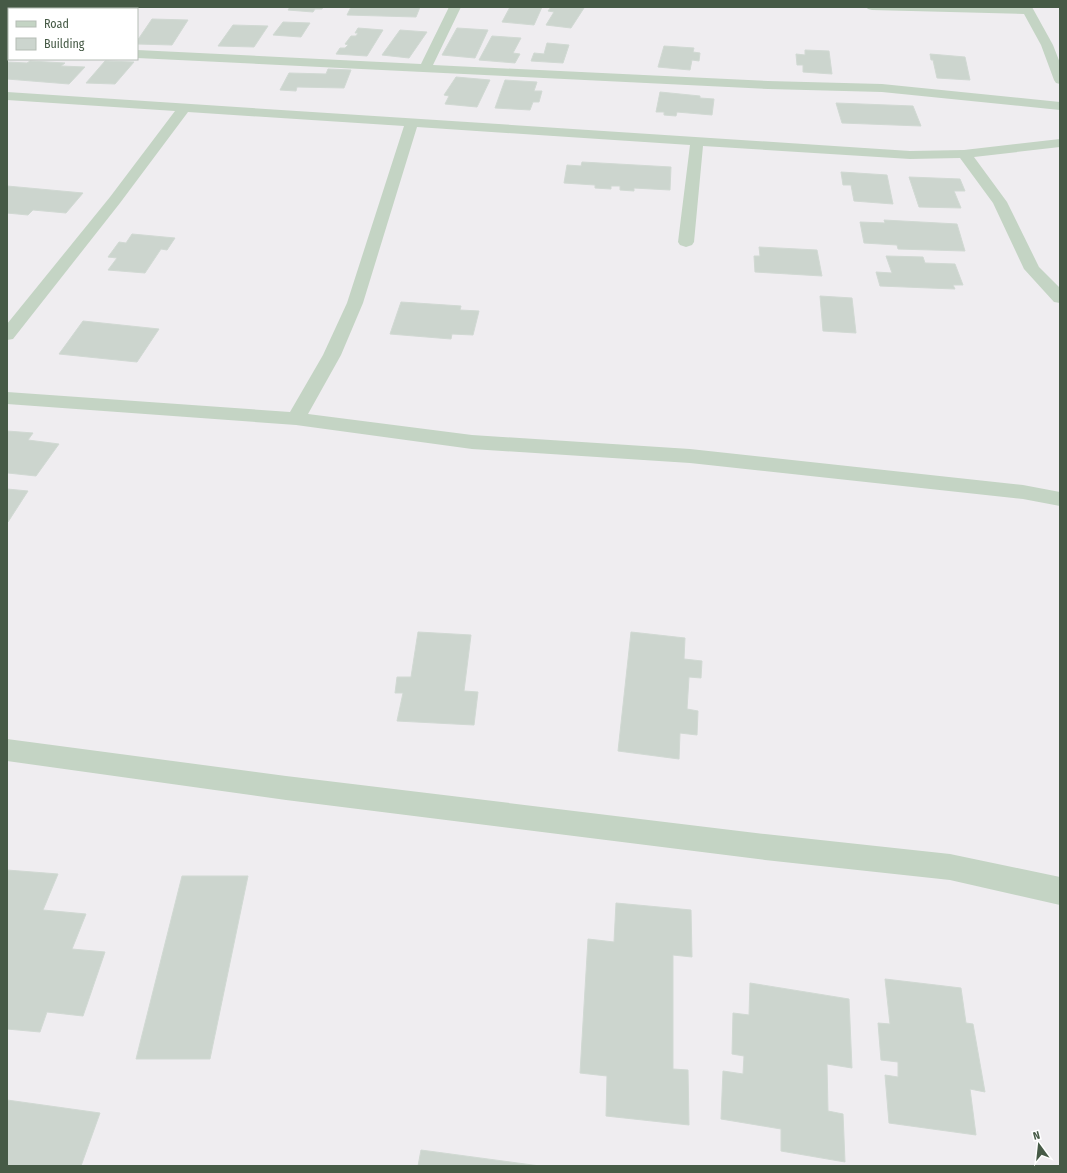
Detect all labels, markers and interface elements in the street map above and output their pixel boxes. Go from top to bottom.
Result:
legend [8,8,138,60]
text: Road [44,17,69,31]
text: Building [44,37,85,51]
north arrow [1019,1125,1059,1165]
text: N [1032,1129,1041,1143]

